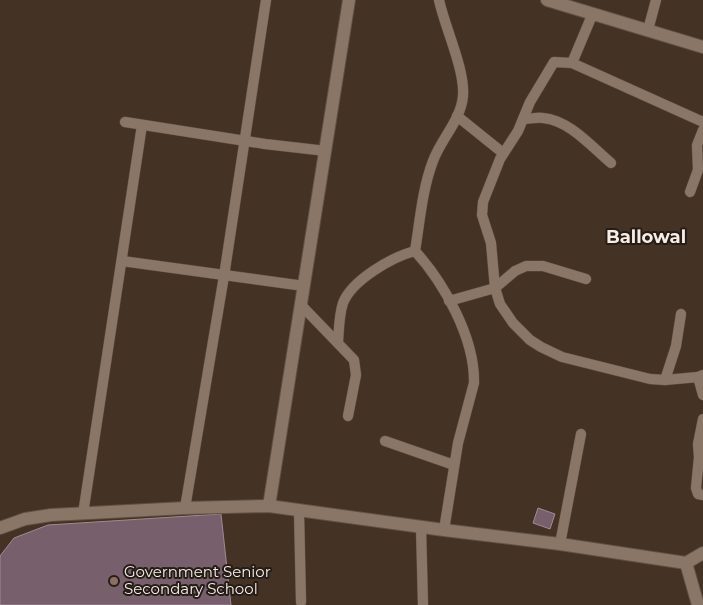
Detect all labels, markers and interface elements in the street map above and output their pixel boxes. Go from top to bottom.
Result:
district label: Ballowal [606,226,686,248]
place label: Government Senior Secondary School [124,562,271,598]
marker: Government Senior Secondary School [108,575,120,587]

